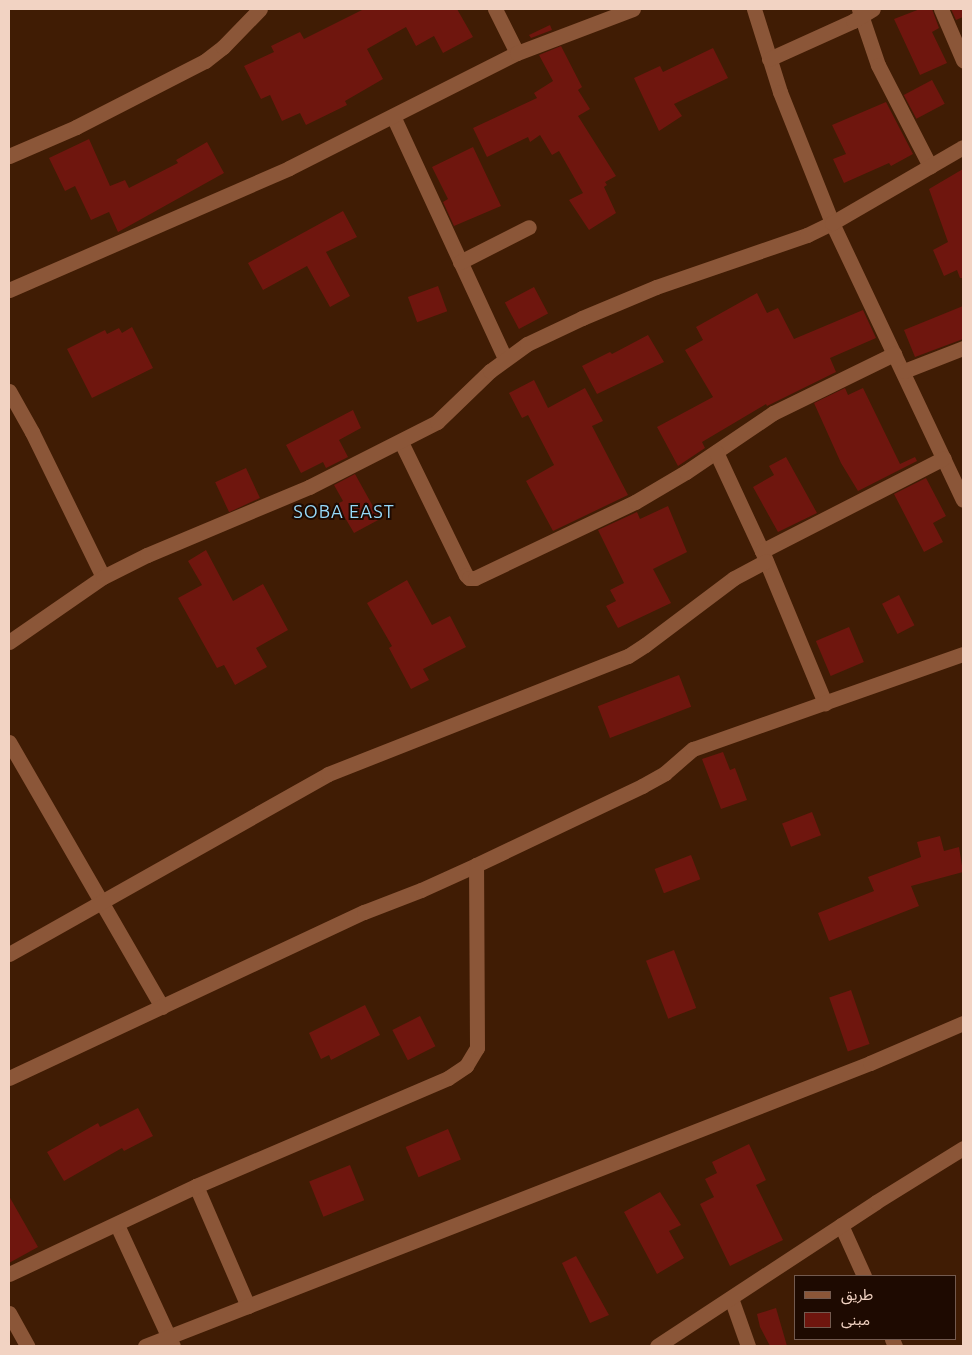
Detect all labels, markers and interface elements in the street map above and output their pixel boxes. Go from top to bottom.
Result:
district label: SOBA EAST [292,500,396,522]
legend [794,1275,957,1340]
text: طريق [841,1286,873,1303]
text: مبنى [841,1311,870,1328]

